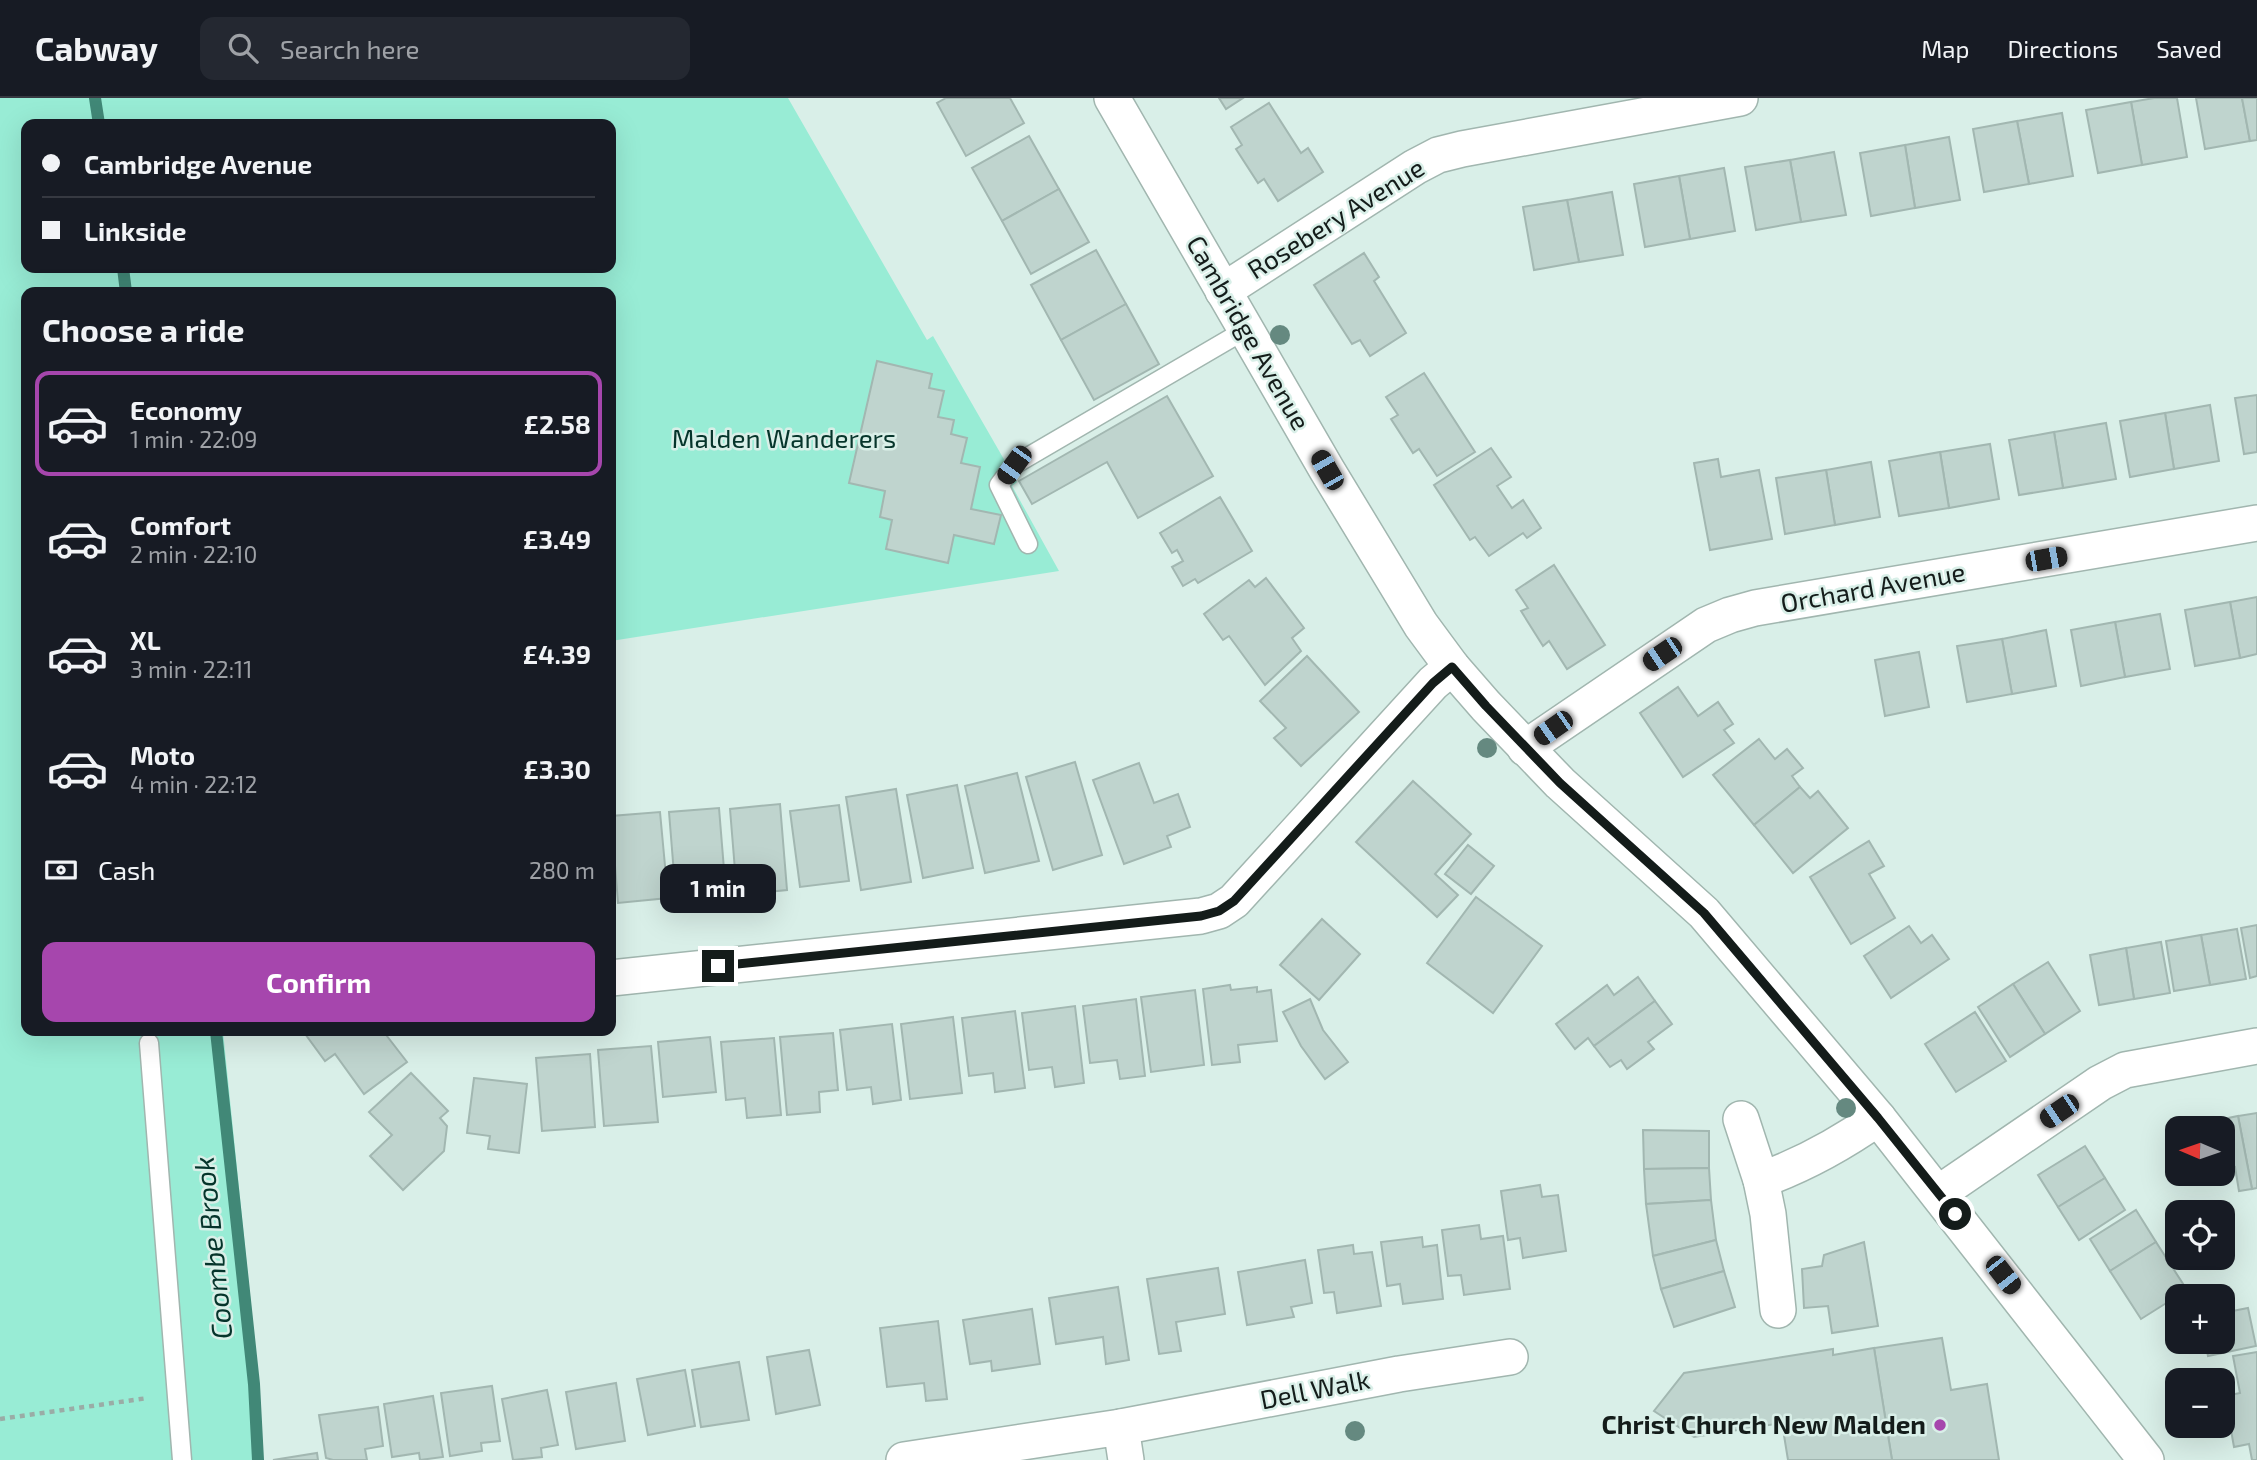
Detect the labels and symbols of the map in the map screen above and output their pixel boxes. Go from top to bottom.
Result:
street label: Rosebery Avenue [1241,151,1429,285]
street label: Cambridge Avenue [1181,230,1318,435]
park label: Malden Wanderers [672,422,896,453]
car [994,442,1035,488]
car [1308,447,1347,493]
car [2024,545,2069,573]
street label: Orchard Avenue [1778,555,1967,618]
car [1639,634,1686,674]
car [1530,707,1577,749]
callout: 1 min [660,864,776,914]
route end [702,950,734,982]
car [2036,1091,2083,1131]
north arrow [2165,1116,2235,1186]
water label: Coombe Brook [186,1155,238,1341]
route start [1939,1198,1971,1230]
car [1982,1252,2025,1298]
street label: Dell Walk [1257,1363,1372,1414]
place label: Christ Church New Malden [1601,1408,1926,1439]
marker: Christ Church New Malden [1932,1417,1948,1433]

